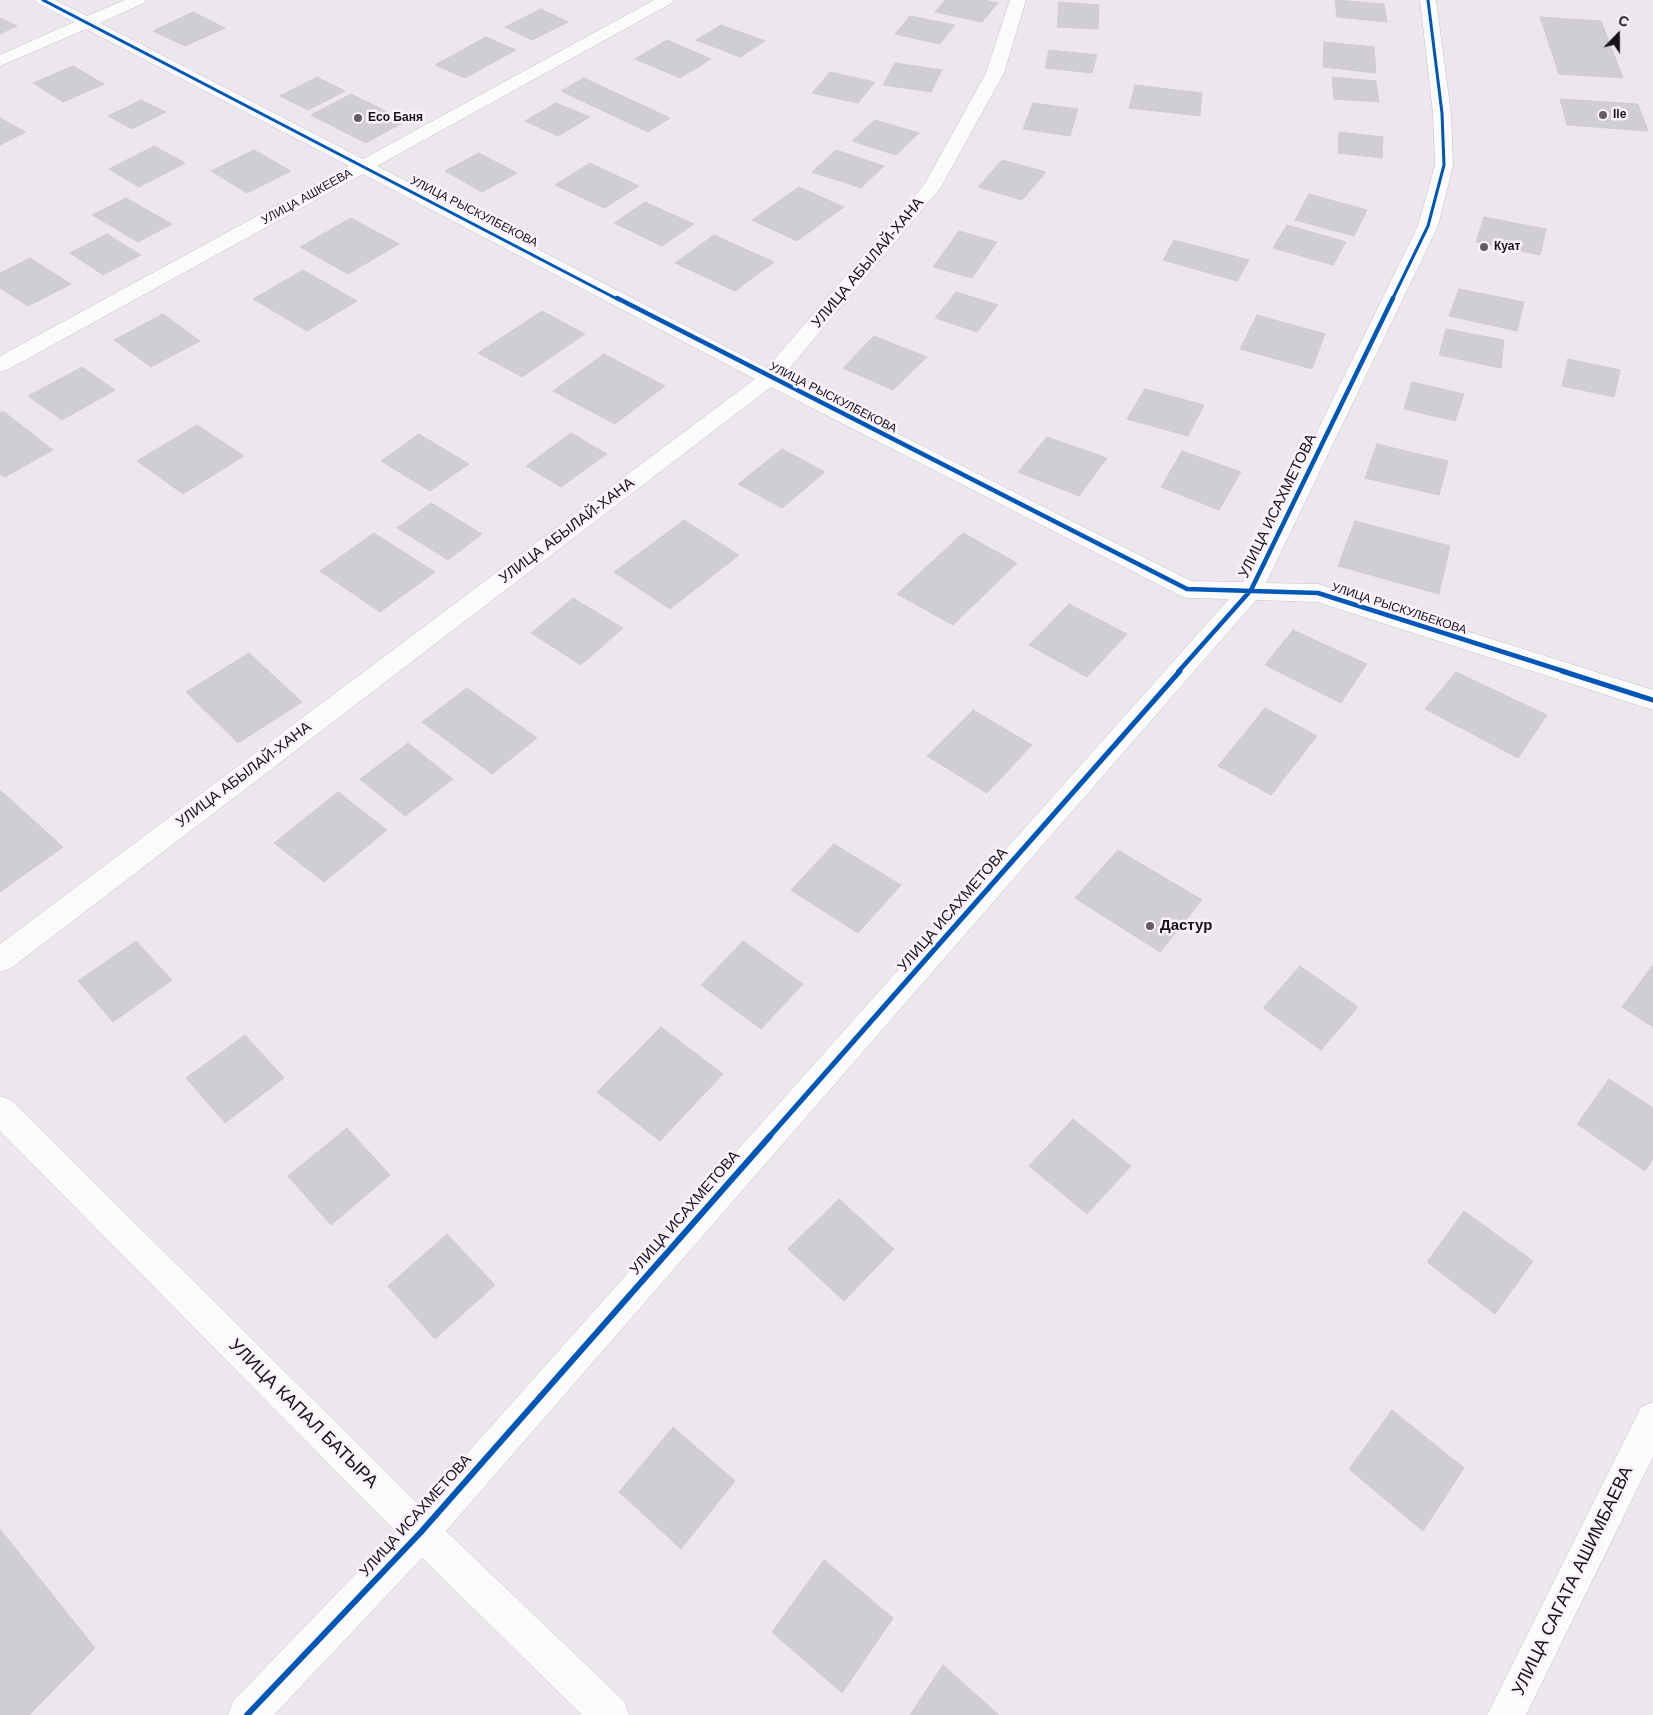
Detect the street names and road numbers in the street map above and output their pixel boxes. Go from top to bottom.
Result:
street label: УЛИЦА АШКЕЕВА [259,166,355,228]
street label: УЛИЦА РЫСКУЛБЕКОВА [408,174,540,250]
street label: УЛИЦА АБЫЛАЙ-ХАНА [808,194,928,332]
street label: УЛИЦА РЫСКУЛБЕКОВА [767,360,899,436]
street label: УЛИЦА ИСАХМЕТОВА [1235,431,1321,581]
street label: УЛИЦА АБЫЛАЙ-ХАНА [496,474,638,588]
street label: УЛИЦА РЫСКУЛБЕКОВА [1330,580,1468,638]
street label: УЛИЦА АБЫЛАЙ-ХАНА [173,718,315,832]
street label: УЛИЦА ИСАХМЕТОВА [894,844,1012,976]
street label: УЛИЦА ИСАХМЕТОВА [626,1147,744,1279]
street label: УЛИЦА КАПАЛ БАТЫРА [224,1335,382,1493]
street label: УЛИЦА ИСАХМЕТОВА [356,1451,476,1581]
street label: УЛИЦА САГАТА АШИМБАЕВА [1508,1463,1638,1699]

